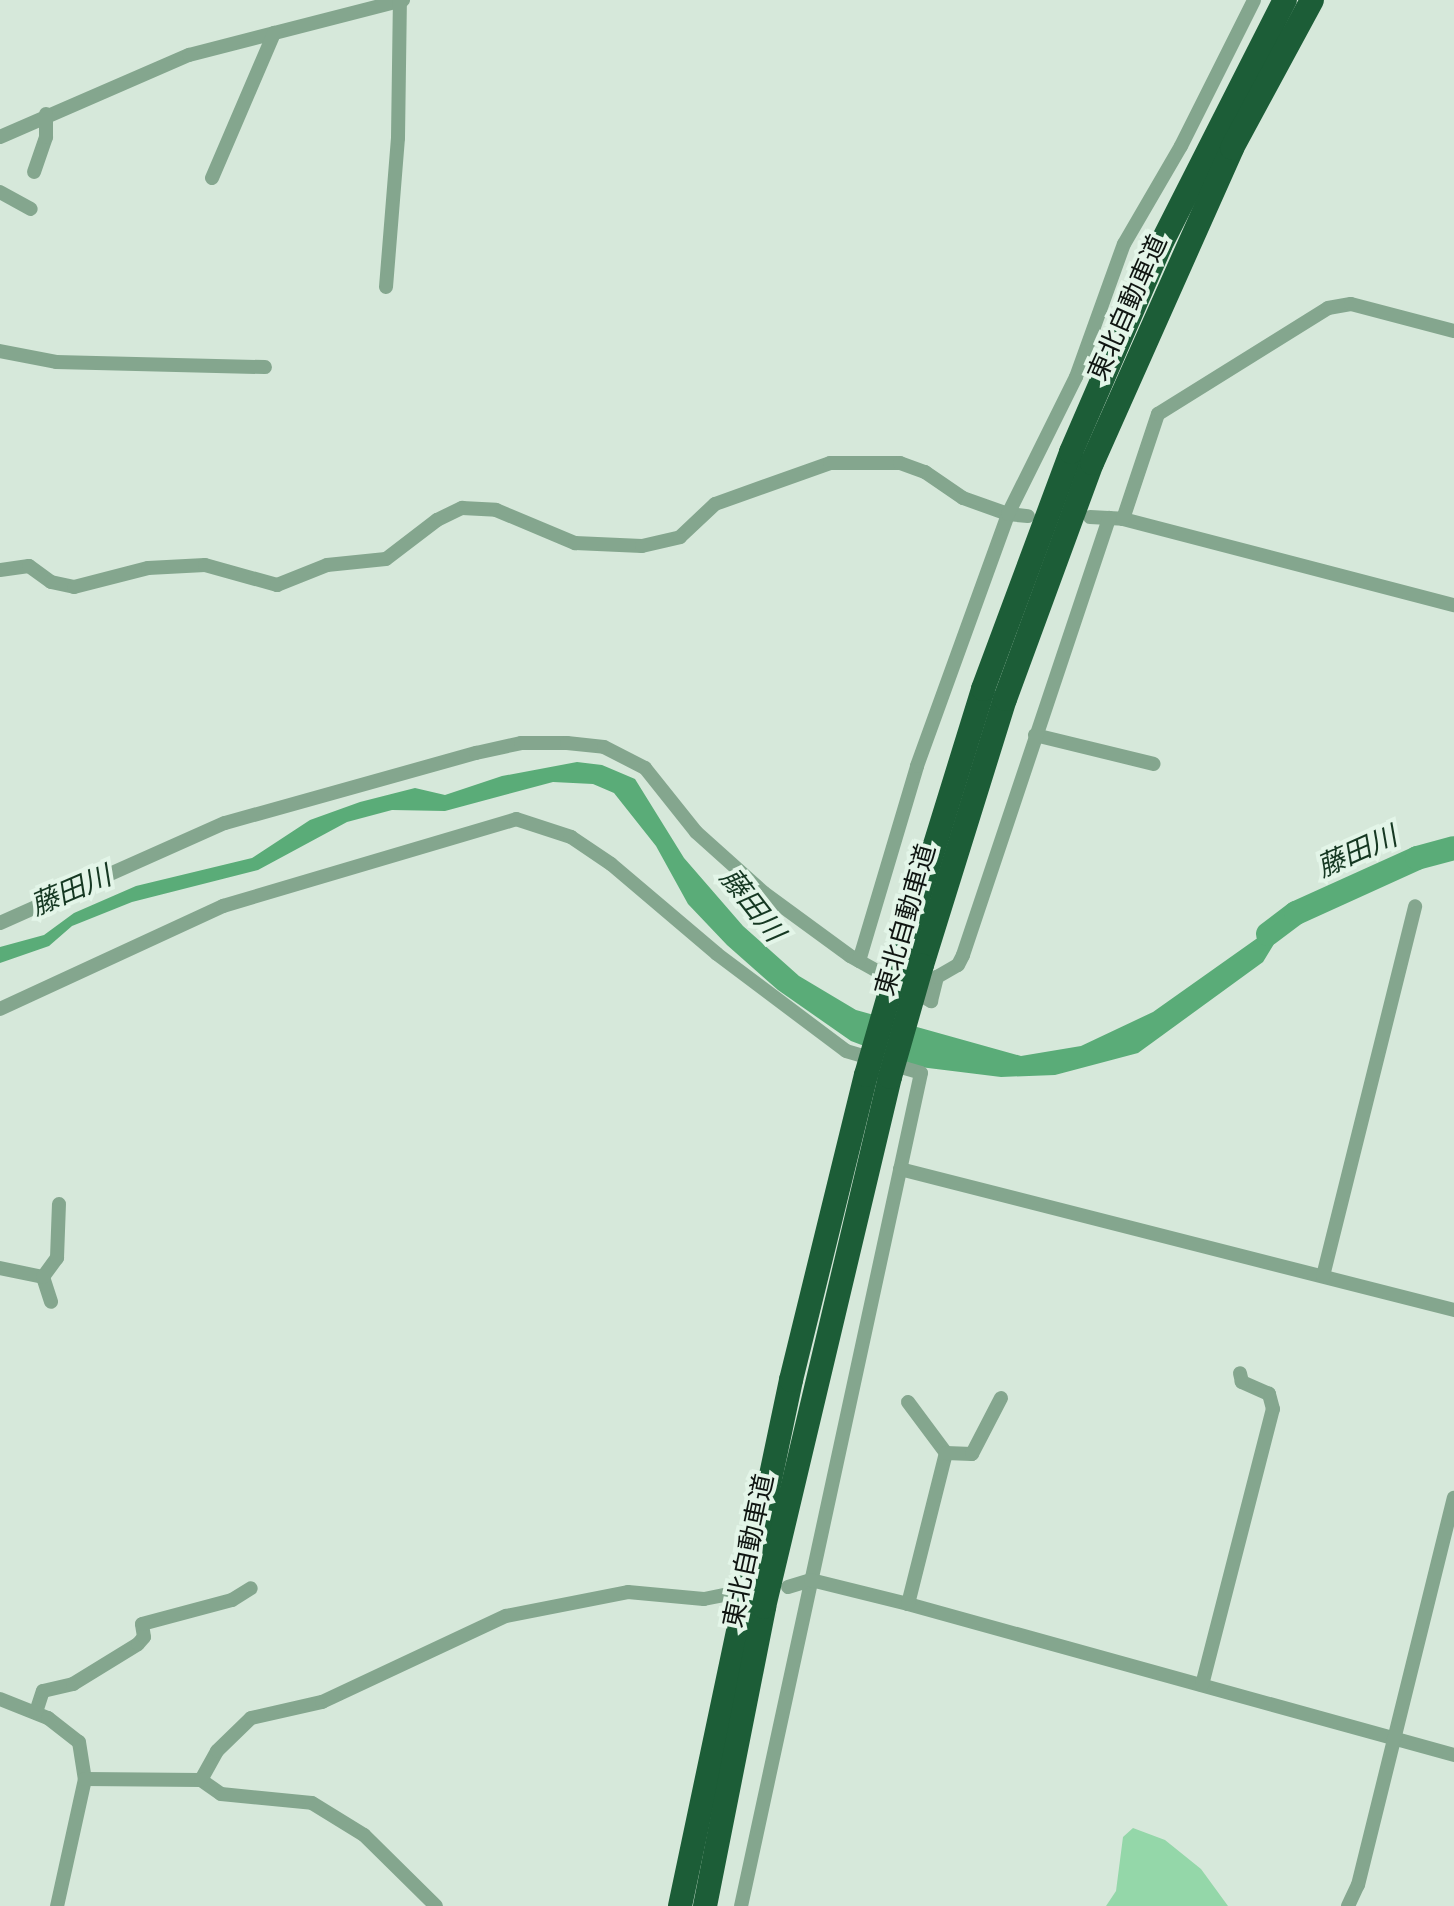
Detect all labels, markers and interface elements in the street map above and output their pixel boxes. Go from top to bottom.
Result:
street label: 東北自動車道 [1082,230,1174,386]
water label: 藤田川 [1312,820,1402,884]
street label: 東北自動車道 [870,841,942,999]
water label: 藤田川 [26,859,116,923]
water label: 藤田川 [713,862,791,948]
street label: 東北自動車道 [718,1471,780,1631]

